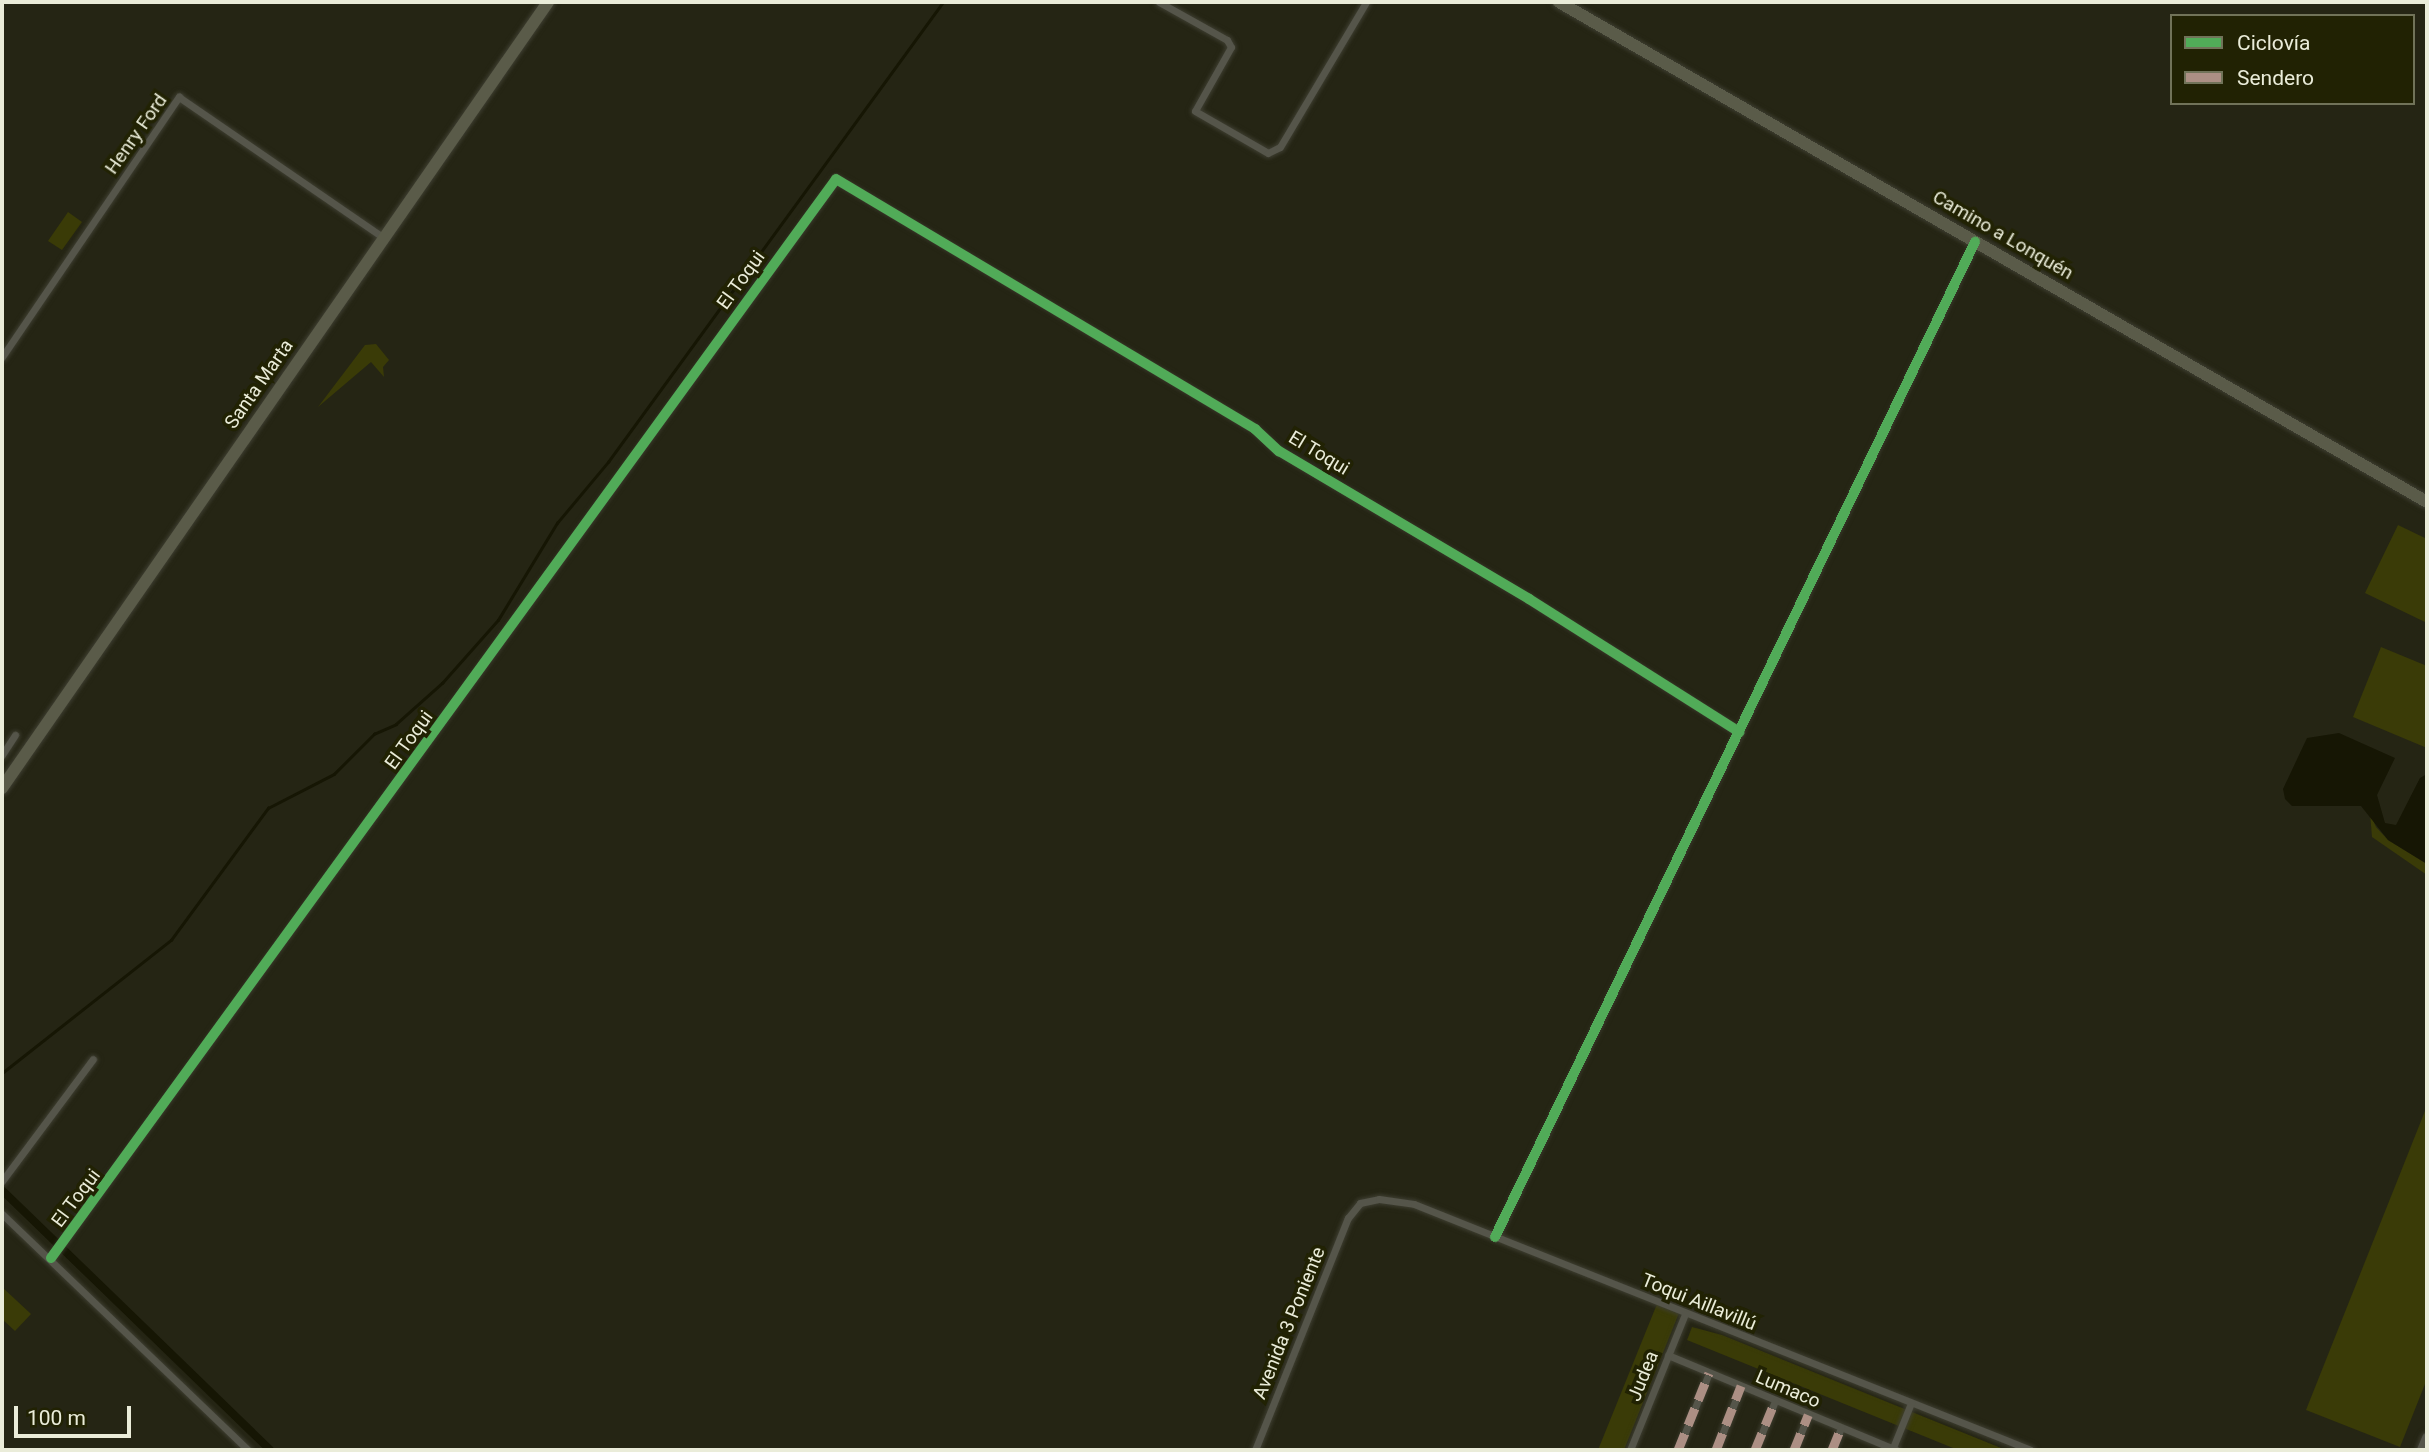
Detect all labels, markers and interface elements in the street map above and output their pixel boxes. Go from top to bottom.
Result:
legend [2170,14,2415,105]
text: Ciclovía [2237,31,2311,55]
text: Sendero [2237,66,2314,90]
street label: Henry Ford [100,90,172,178]
street label: Camino a Lonquén [1929,186,2077,284]
street label: El Toqui [712,246,770,314]
street label: Santa Marta [220,335,298,433]
street label: El Toqui [1284,426,1354,480]
street label: El Toqui [380,706,438,774]
street label: El Toqui [47,1164,105,1232]
street label: Avenida 3 Poniente [1248,1244,1330,1402]
street label: Toqui Aillavillú [1638,1269,1760,1335]
street label: Judea [1623,1348,1663,1404]
street label: Lumaco [1752,1365,1824,1413]
scale bar [18,1392,135,1436]
text: 100 m [27,1406,86,1430]

